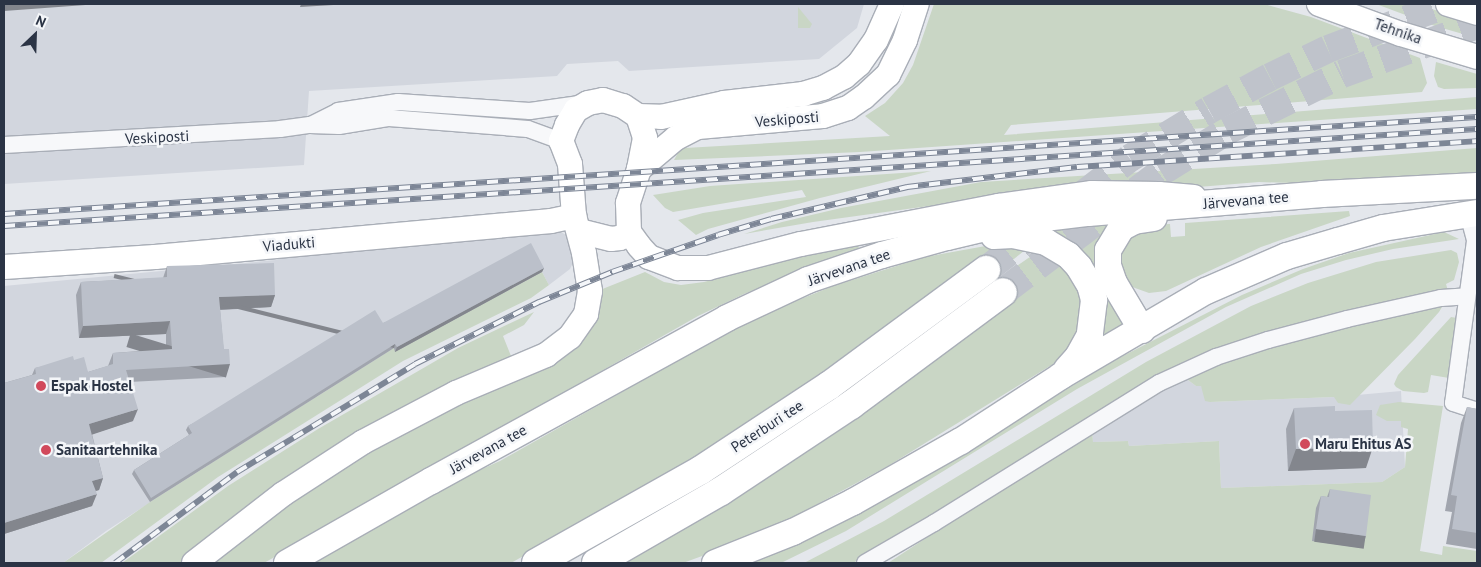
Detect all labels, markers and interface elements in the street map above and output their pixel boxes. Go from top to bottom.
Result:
north arrow [10,10,60,60]
text: N [33,11,49,31]
street label: Tehnika [1372,15,1424,47]
street label: Veskiposti [754,107,820,131]
street label: Veskiposti [124,126,190,148]
street label: Järvevana tee [1203,187,1289,213]
street label: Viadukti [262,233,316,255]
street label: Järvevana tee [806,245,892,289]
place label: Espak Hostel [51,377,133,395]
marker: Espak Hostel [35,380,47,392]
street label: Peterburi tee [728,396,806,456]
street label: Järvevana tee [446,420,530,478]
place label: Maru Ehitus AS [1315,435,1412,453]
marker: Maru Ehitus AS [1299,438,1311,450]
place label: Sanitaartehnika [56,441,157,459]
marker: Sanitaartehnika [40,444,52,456]

